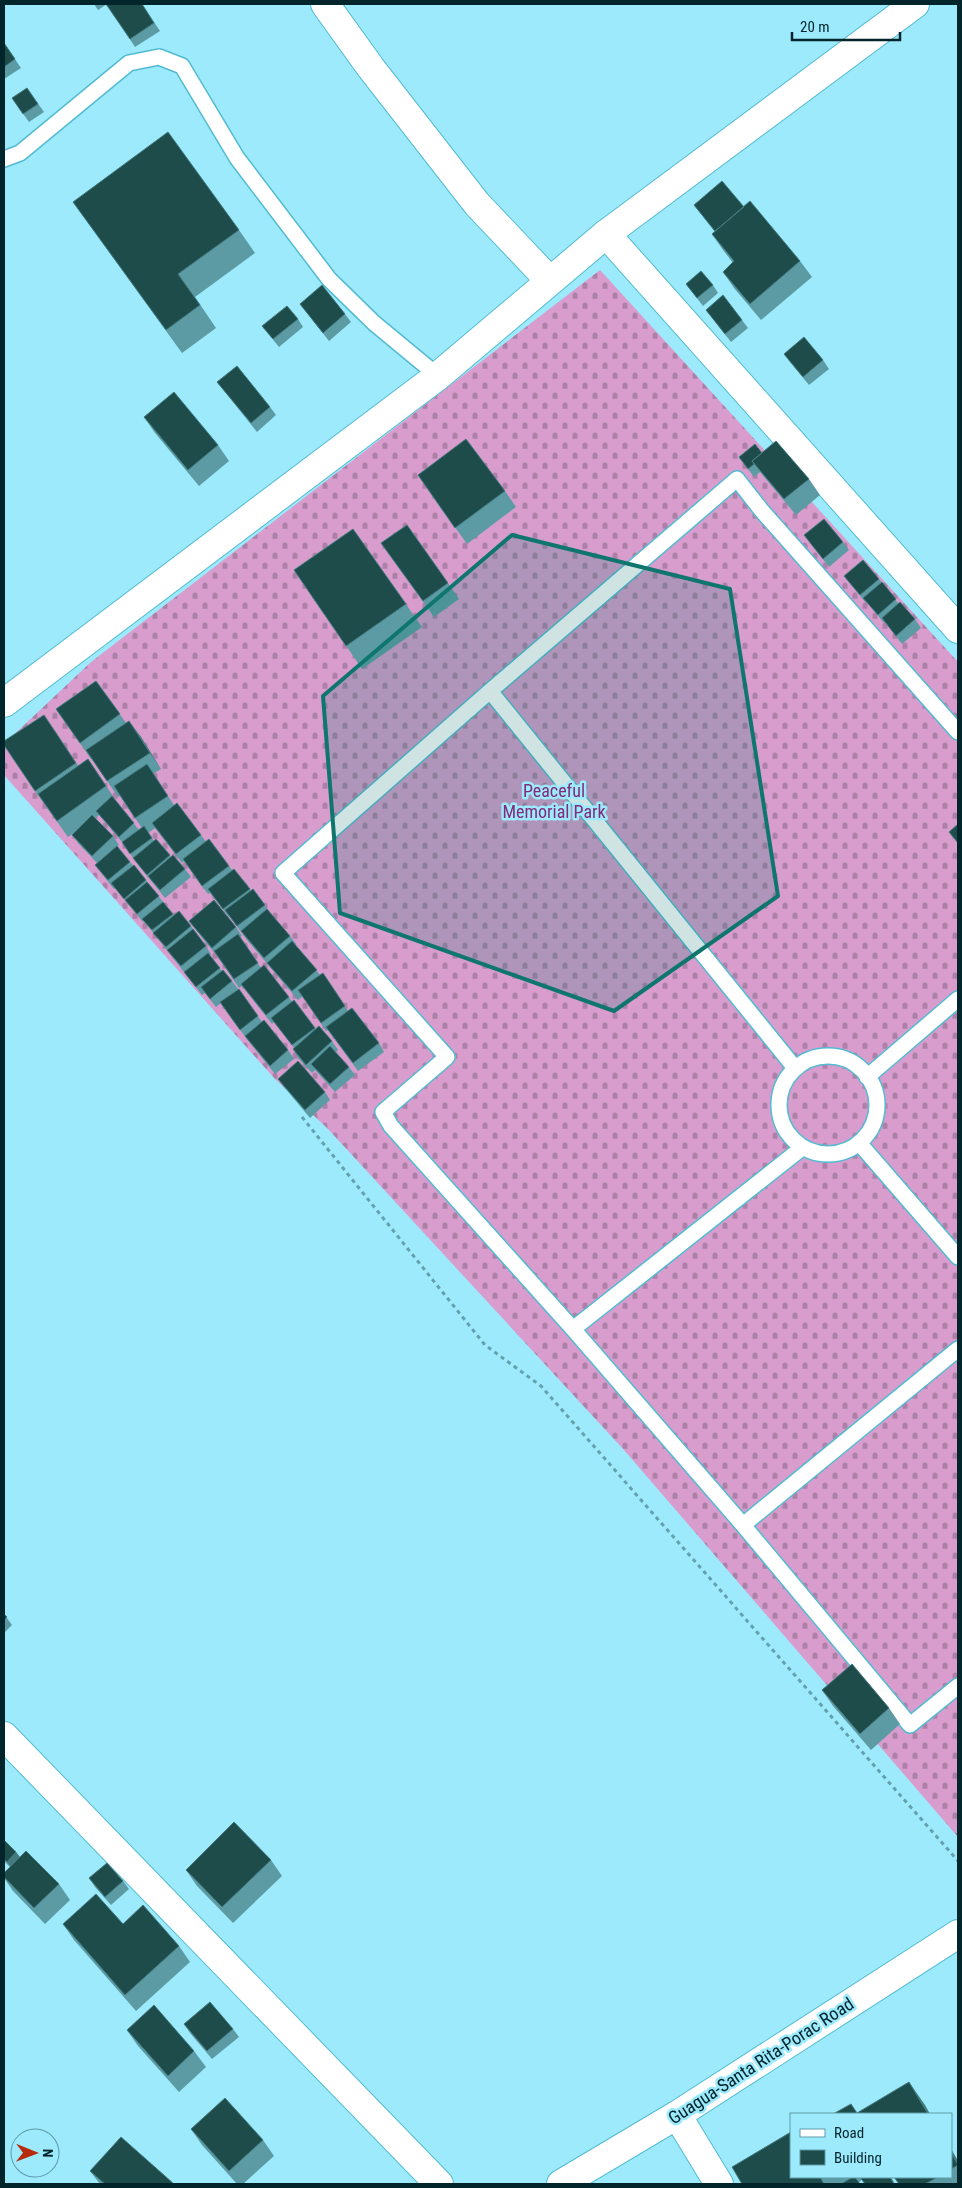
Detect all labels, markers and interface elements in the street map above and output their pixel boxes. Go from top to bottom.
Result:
scale bar [792,10,900,42]
text: 20 m [800,18,830,36]
park label: Peaceful Memorial Park [502,780,606,822]
street label: Guagua-Santa Rita-Porac Road [664,1993,857,2128]
legend [790,2113,952,2178]
text: Road [834,2124,864,2142]
north arrow [10,2128,60,2178]
text: N [40,2149,56,2158]
text: Building [834,2149,882,2167]

